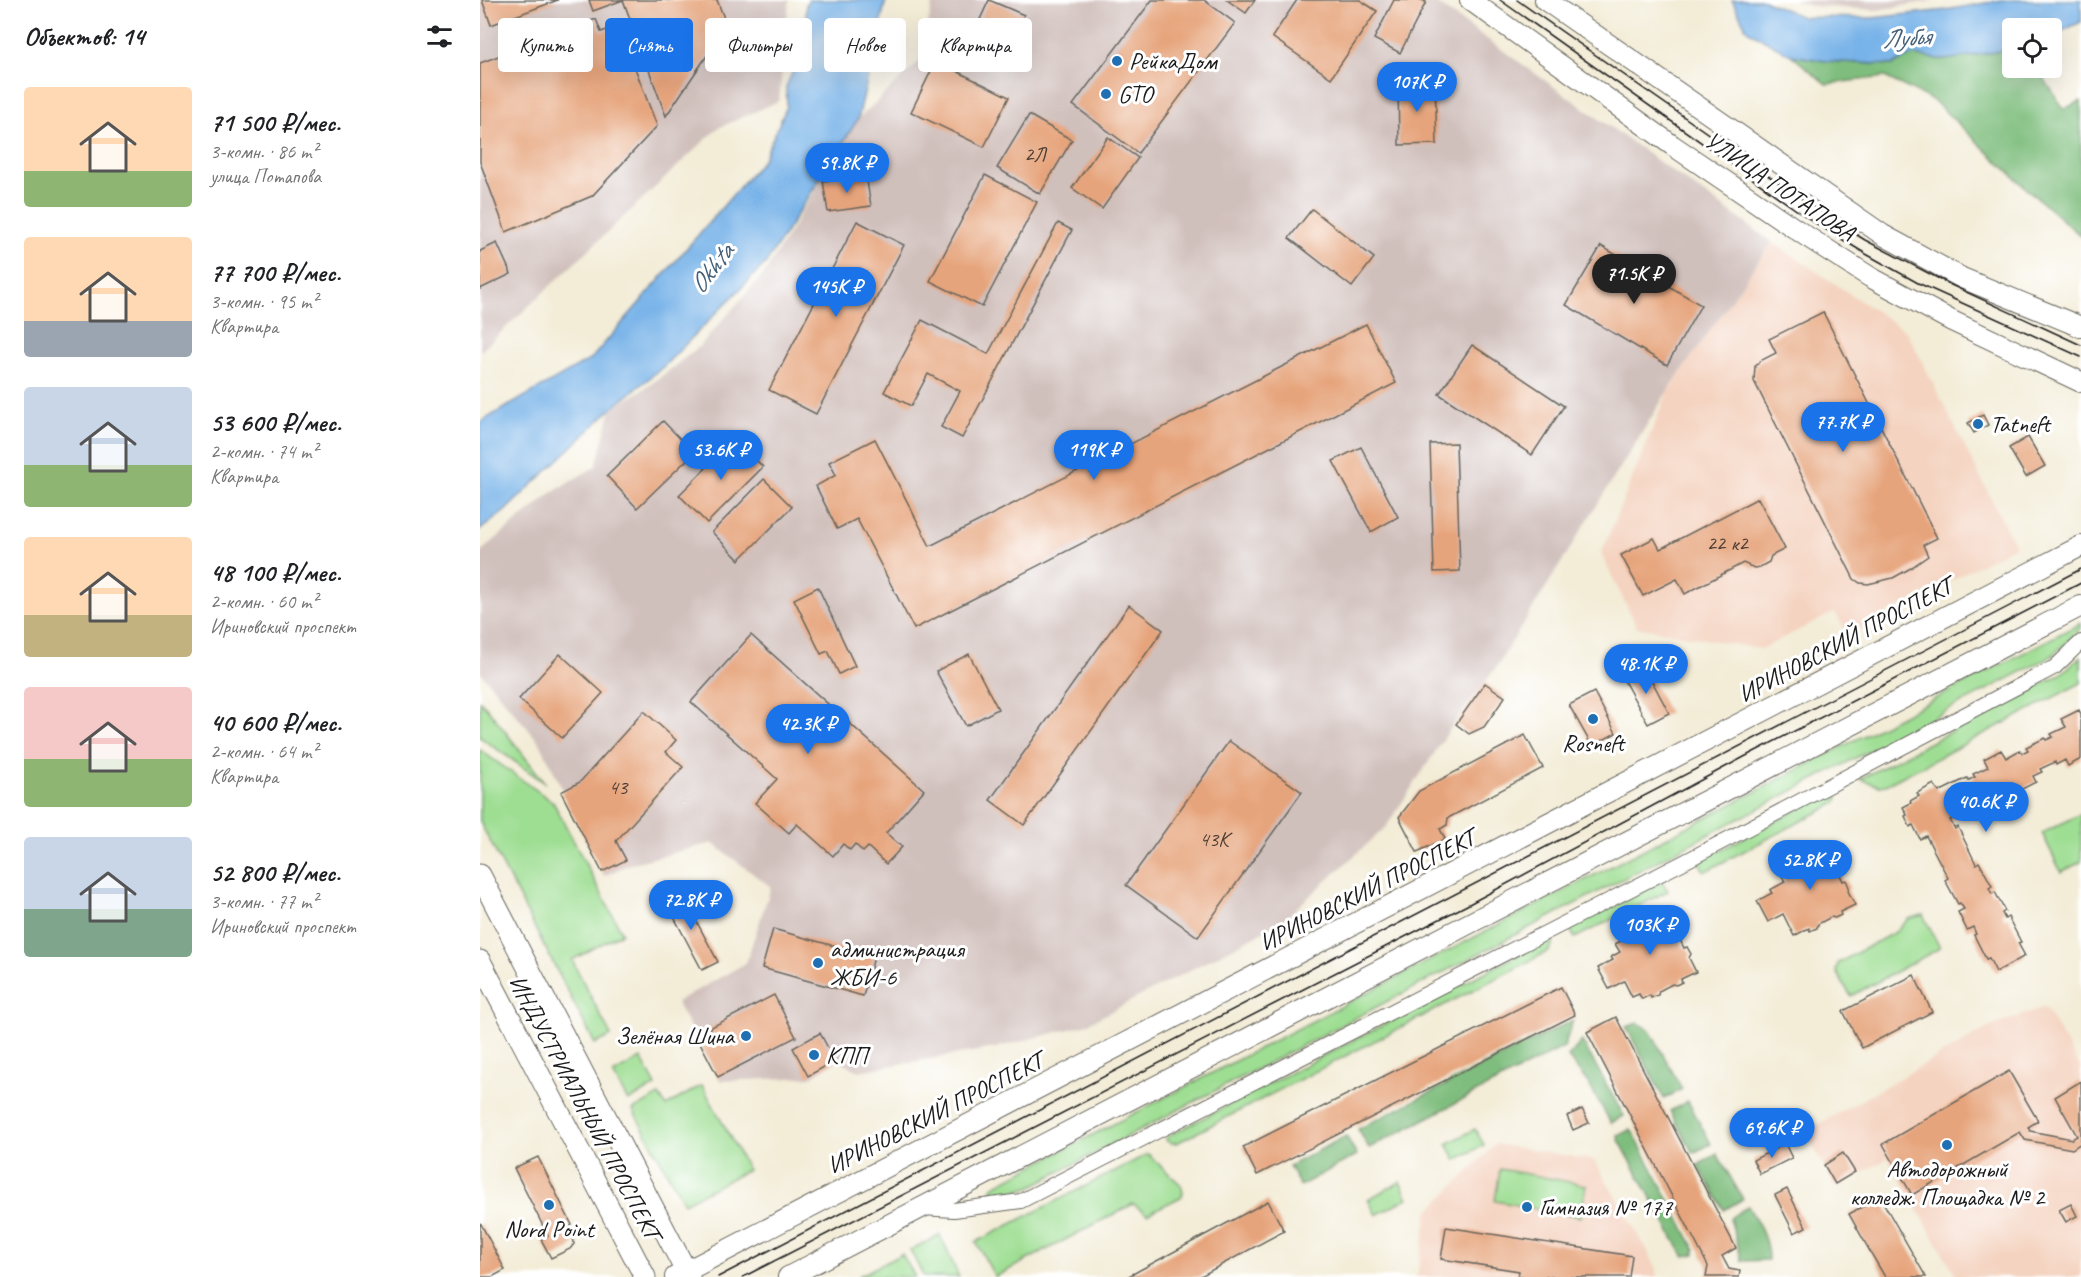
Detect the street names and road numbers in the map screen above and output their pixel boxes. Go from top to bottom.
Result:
street label: УЛИЦА ПОТАПОВА [1699,125,1862,248]
street label: ИРИНОВСКИЙ ПРОСПЕКТ [1733,568,1962,709]
street label: ИРИНОВСКИЙ ПРОСПЕКТ [1254,820,1485,957]
street label: ИНДУСТРИАЛЬНЫЙ ПРОСПЕКТ [503,970,670,1250]
street label: ИРИНОВСКИЙ ПРОСПЕКТ [822,1043,1053,1180]

